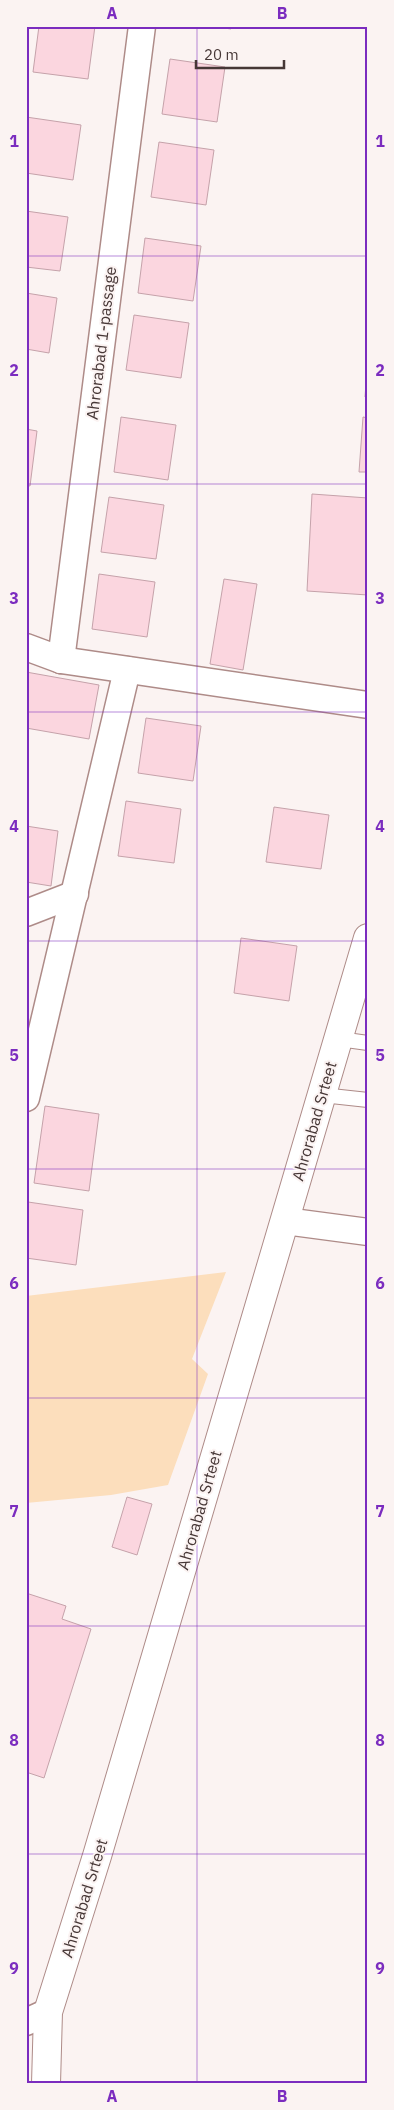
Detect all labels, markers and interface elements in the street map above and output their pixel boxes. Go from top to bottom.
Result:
text: A [107,3,118,23]
text: B [277,3,288,23]
scale bar [196,38,284,70]
text: 20 m [204,45,239,64]
text: 1 [9,131,19,151]
text: 1 [375,131,385,151]
street label: Ahrorabad 1-passage [82,265,120,421]
text: 2 [9,360,19,380]
text: 2 [375,360,385,380]
text: 3 [9,588,19,608]
text: 3 [375,588,385,608]
text: 4 [9,816,19,836]
text: 4 [375,816,385,836]
text: 5 [9,1045,19,1065]
text: 5 [375,1045,385,1065]
street label: Ahrorabad Srteet [287,1059,341,1183]
text: 6 [9,1273,19,1293]
text: 6 [375,1273,385,1293]
street label: Ahrorabad Srteet [172,1448,226,1572]
text: 7 [9,1501,19,1521]
text: 7 [375,1501,385,1521]
text: 8 [9,1730,19,1750]
text: 8 [375,1730,385,1750]
street label: Ahrorabad Srteet [56,1836,112,1960]
text: 9 [9,1958,19,1978]
text: 9 [375,1958,385,1978]
text: A [107,2086,118,2106]
text: B [277,2086,288,2106]

